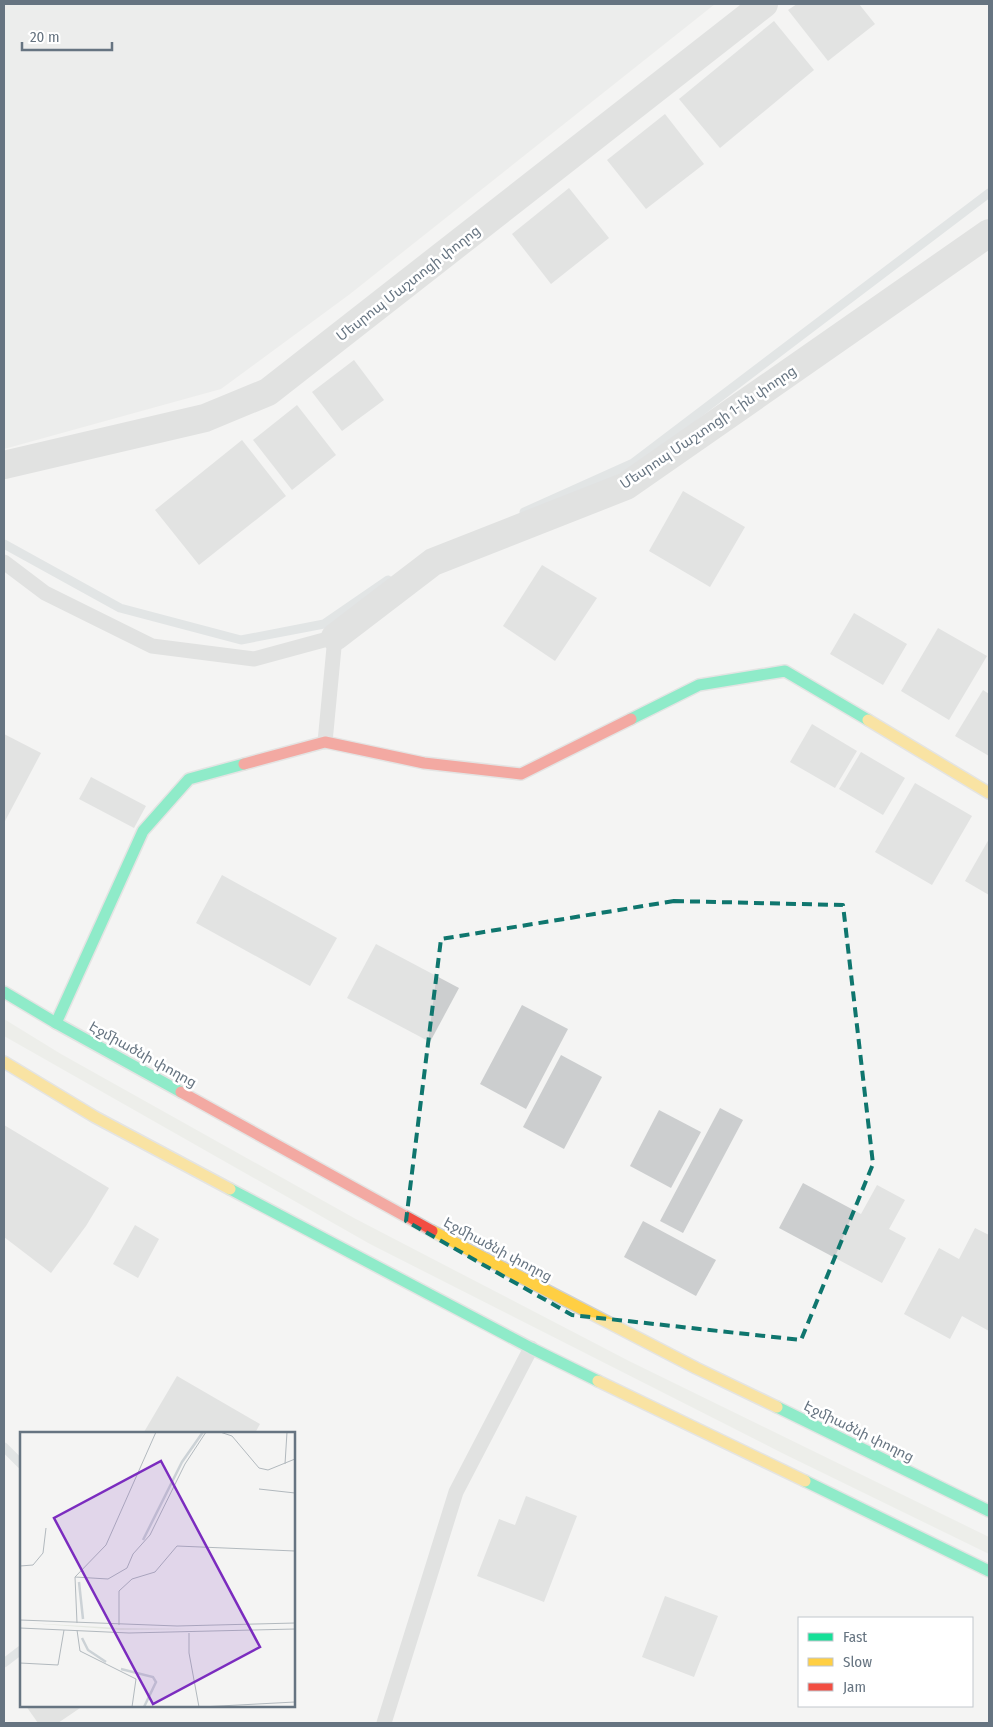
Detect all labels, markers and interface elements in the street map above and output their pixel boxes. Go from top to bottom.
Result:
scale bar [22,20,112,52]
text: 20 m [30,28,60,46]
street label: Մեսրոպ Մաշտոցի փողոց [333,222,484,345]
street label: Մեսրոպ Մաշտոցի 1-ին փողոց [617,362,800,493]
street label: Էջմիածնի փողոց [86,1018,200,1091]
street label: Էջմիածնի փողոց [441,1214,555,1285]
street label: Էջմիածնի փողոց [801,1397,917,1465]
inset map [20,1432,295,1707]
legend [798,1617,973,1707]
text: Fast [843,1628,867,1646]
text: Slow [843,1653,872,1671]
text: Jam [843,1678,866,1696]

